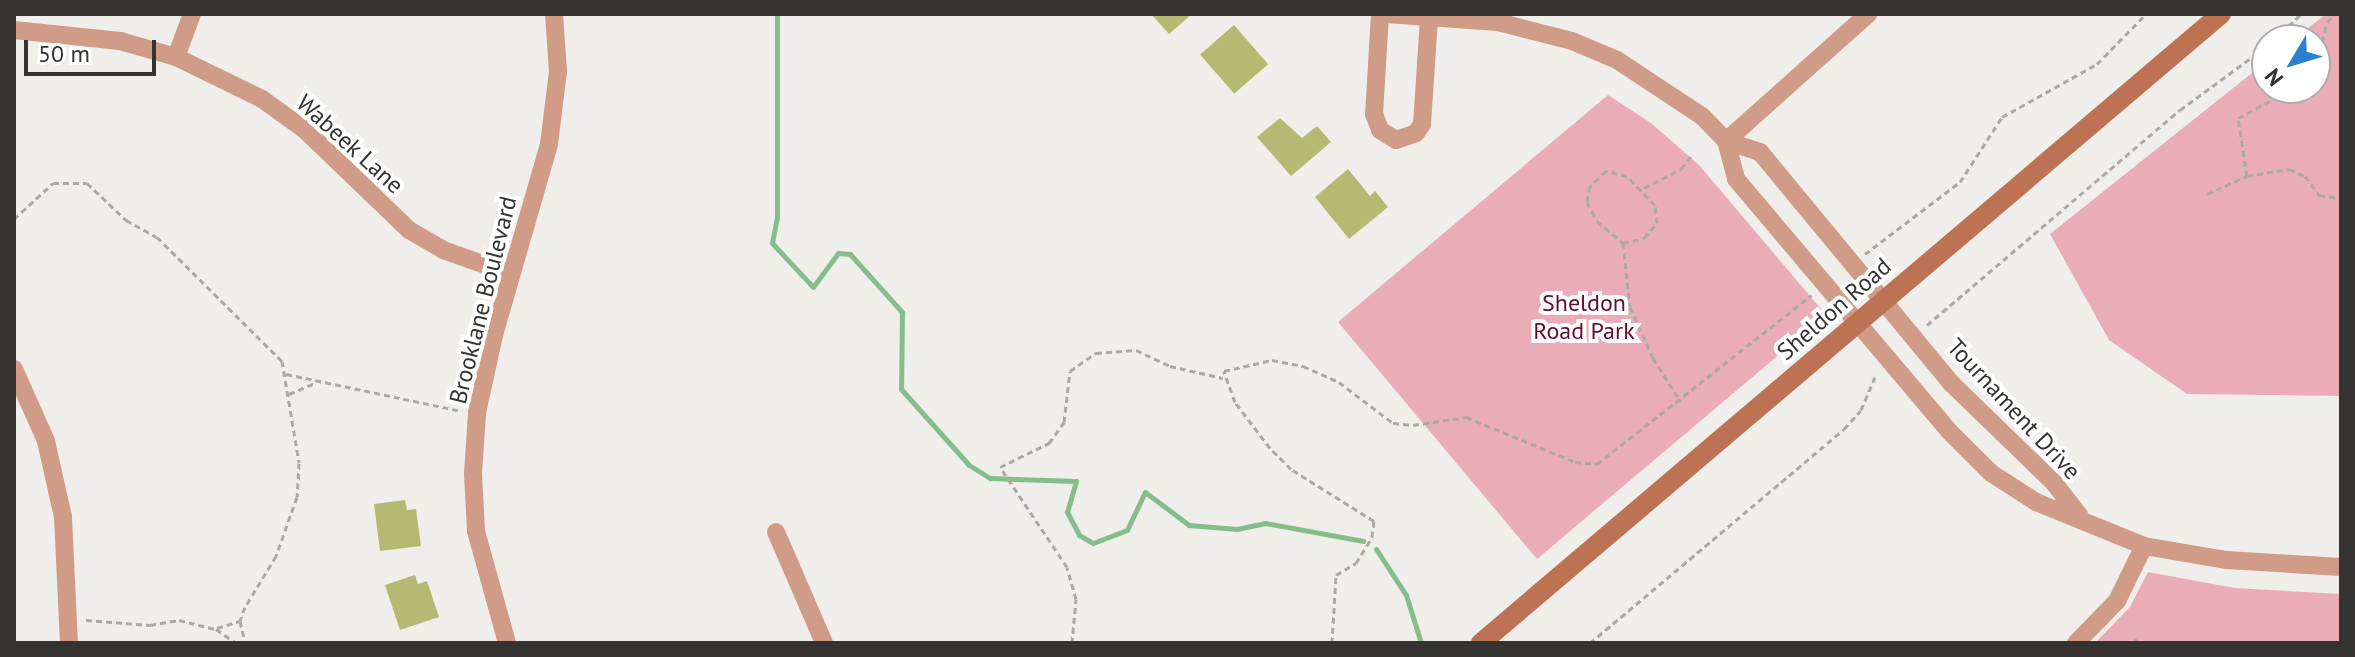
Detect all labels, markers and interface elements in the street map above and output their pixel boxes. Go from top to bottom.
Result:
scale bar [28,24,160,74]
north arrow [2251,24,2331,104]
text: 50 m [38,38,90,69]
text: N [2258,63,2289,92]
street label: Wabeek Lane [290,88,410,200]
street label: Brooklane Boulevard [443,193,523,407]
street label: Sheldon Road [1771,252,1897,366]
park label: Sheldon Road Park [1533,289,1635,345]
street label: Tournament Drive [1941,332,2087,486]

